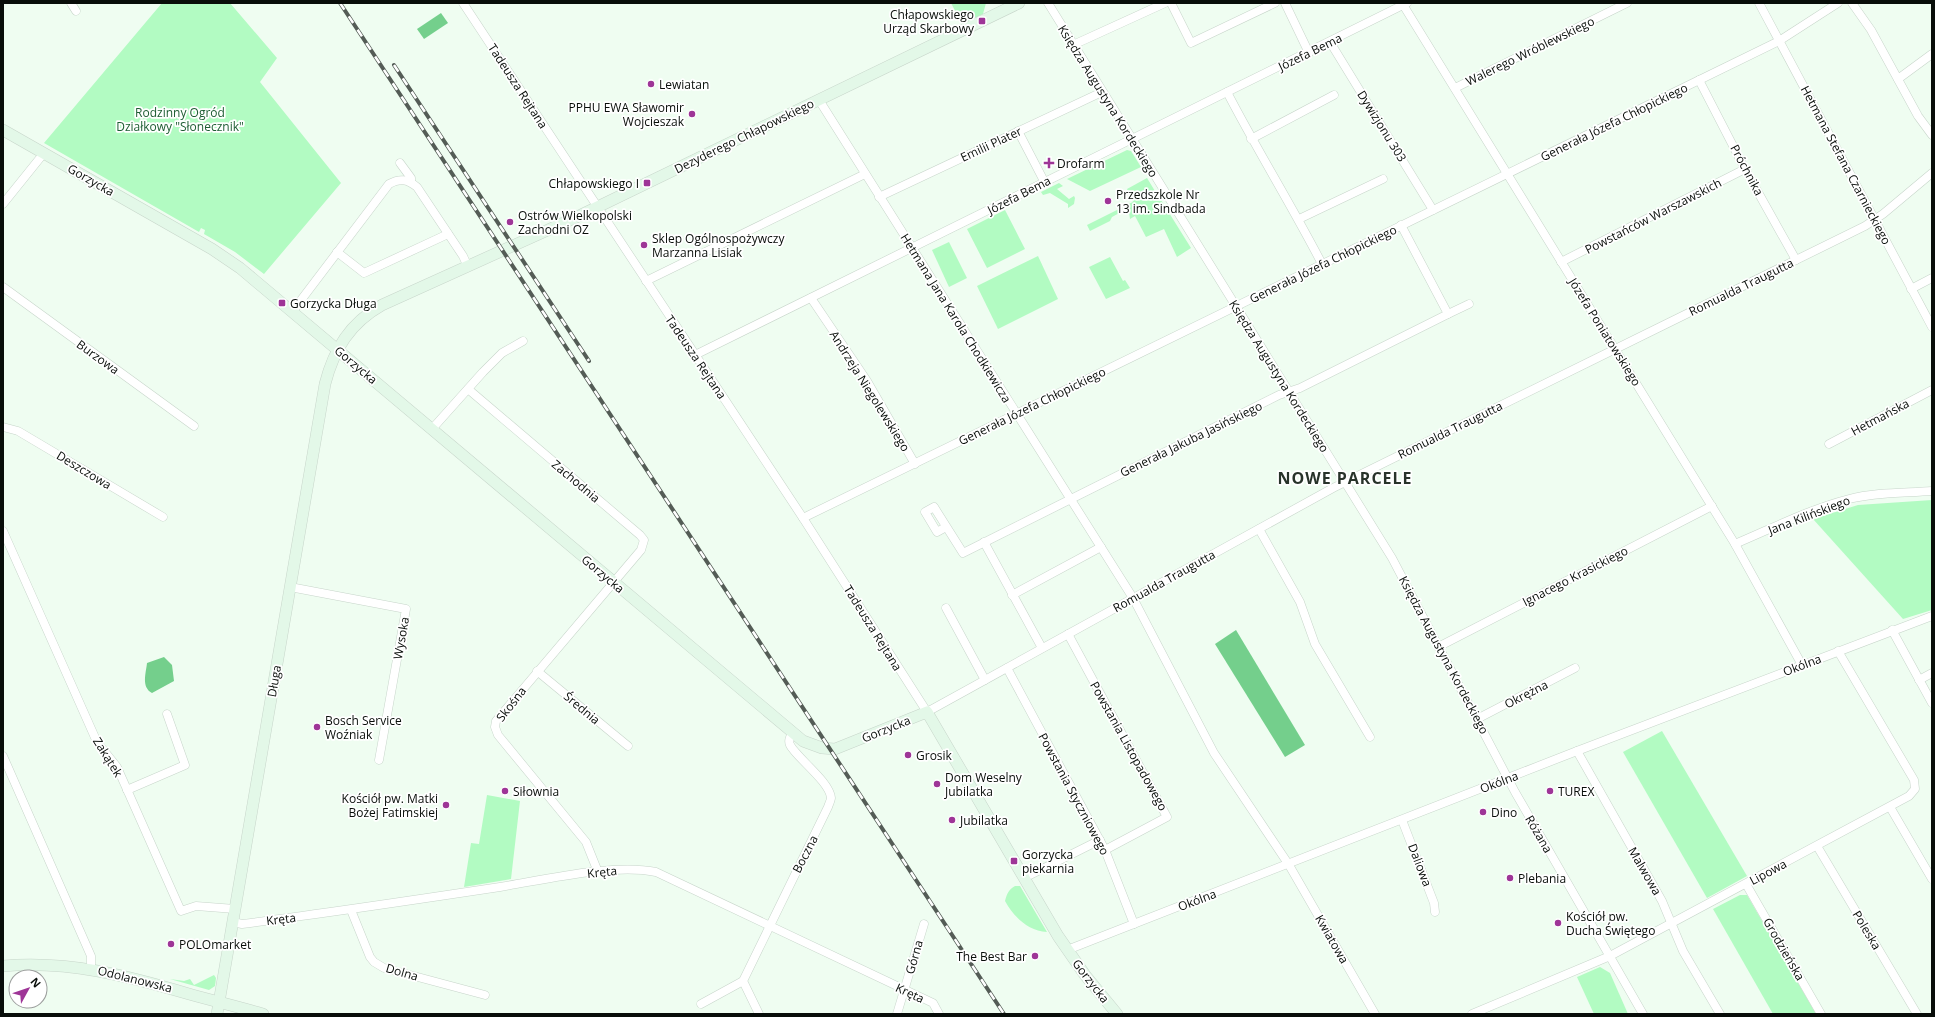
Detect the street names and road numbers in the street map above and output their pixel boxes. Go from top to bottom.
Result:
street label: Walerego Wróblewskiego [1463,12,1597,90]
street label: Księdza Augustyna Kordeckiego [1054,22,1162,180]
street label: Józefa Bema [1274,29,1345,75]
street label: Tadeusza Rejtana [484,40,552,132]
street label: Generała Józefa Chłopickiego [1538,79,1690,165]
street label: Hetmana Stefana Czarnieckiego [1797,83,1895,247]
street label: Dywizjonu 303 [1353,87,1411,165]
street label: Dezyderego Chłapowskiego [671,95,817,177]
street label: Emilii Plater [958,122,1025,166]
street label: Próchnika [1726,141,1768,199]
street label: Gorzycka [65,160,117,200]
street label: Józefa Bema [984,172,1054,219]
street label: Powstańców Warszawskich [1582,174,1724,258]
street label: Generała Józefa Chłopickiego [1247,221,1399,307]
street label: Hetmana Jana Karola Chodkiewicza [897,230,1015,406]
street label: Romualda Traugutta [1686,254,1796,320]
street label: Józefa Poniatowskiego [1564,274,1645,389]
street label: Księdza Augustyna Kordeckiego [1225,297,1333,455]
street label: Tadeusza Rejtana [662,312,730,402]
street label: Andrzeja Niegolewskiego [826,327,914,455]
street label: Burzowa [73,336,123,378]
street label: Gorzycka [331,342,381,388]
street label: Generała Józefa Chłopickiego [956,363,1108,449]
street label: Hetmańska [1848,395,1912,439]
street label: Generała Jakuba Jasińskiego [1117,397,1265,481]
street label: Romualda Traugutta [1395,397,1505,463]
street label: Deszczowa [53,447,115,493]
street label: Zachodnia [548,456,604,506]
street label: Jana Kilińskiego [1765,492,1852,539]
street label: Ignacego Krasickiego [1519,542,1631,610]
street label: Romualda Traugutta [1110,546,1218,616]
street label: Gorzycka [578,551,628,597]
street label: Księdza Augustyna Kordeckiego [1395,573,1493,737]
street label: Tadeusza Rejtana [840,582,906,674]
street label: Wysoka [389,615,413,661]
street label: Okólna [1780,650,1824,680]
street label: Długa [263,664,285,698]
street label: Okrężna [1501,676,1551,712]
street label: Powstania Listopadowego [1086,678,1172,814]
street label: Skośna [492,683,530,725]
street label: Średnia [560,688,604,728]
street label: Gorzycka [859,712,913,746]
street label: Powstania Styczniowego [1035,730,1113,858]
street label: Zakątek [89,734,127,781]
street label: Okólna [1477,767,1521,797]
street label: Różana [1521,812,1557,856]
street label: Boczna [788,832,822,876]
street label: Daliowa [1404,841,1436,889]
street label: Malwowa [1624,844,1666,898]
street label: Lipowa [1746,855,1790,889]
street label: Kręta [586,862,618,882]
street label: Okólna [1175,885,1219,915]
street label: Poleska [1849,907,1885,953]
street label: Kręta [265,909,297,929]
street label: Kwiatowa [1311,911,1353,967]
street label: Grodzieńska [1759,915,1809,983]
street label: Górna [901,938,927,976]
street label: Gorzycka [1069,956,1113,1006]
street label: Dolna [384,959,420,985]
street label: Odolanowska [96,962,174,996]
street label: Kręta [893,979,927,1007]

